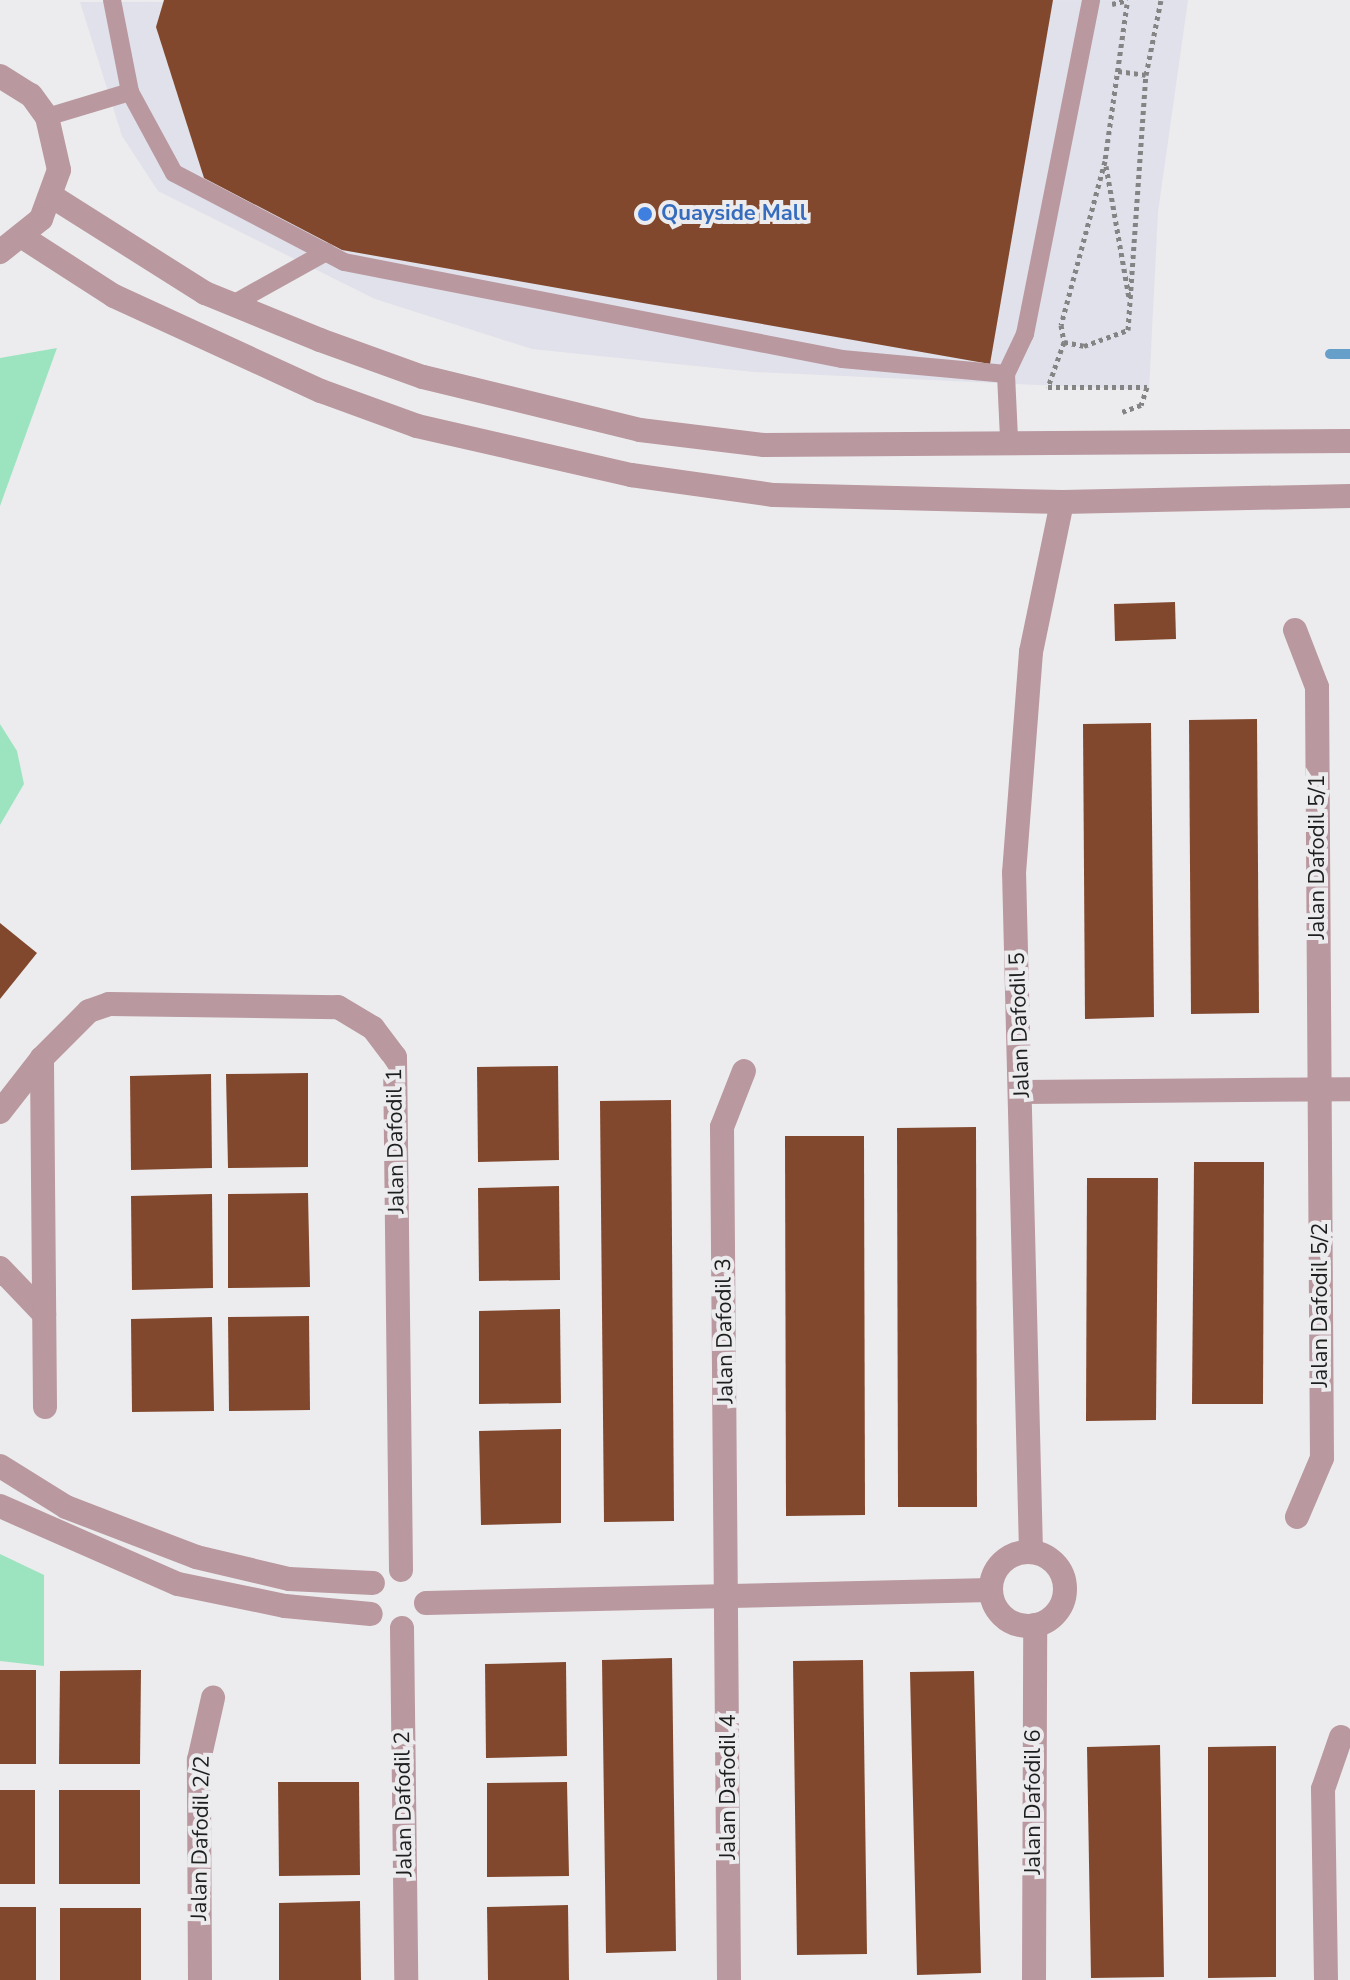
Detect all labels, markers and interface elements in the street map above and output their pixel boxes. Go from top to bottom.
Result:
place label: Quayside Mall [661,201,807,227]
marker: Quayside Mall [636,205,654,223]
street label: Jalan Dafodil 5/1 [1305,774,1331,940]
street label: Jalan Dafodil 5 [1004,952,1036,1098]
street label: Jalan Dafodil 1 [382,1068,410,1214]
street label: Jalan Dafodil 5/2 [1308,1222,1334,1388]
street label: Jalan Dafodil 3 [711,1258,739,1404]
street label: Jalan Dafodil 4 [716,1714,742,1860]
street label: Jalan Dafodil 6 [1021,1729,1047,1875]
street label: Jalan Dafodil 2 [390,1731,418,1877]
street label: Jalan Dafodil 2/2 [186,1755,216,1921]

